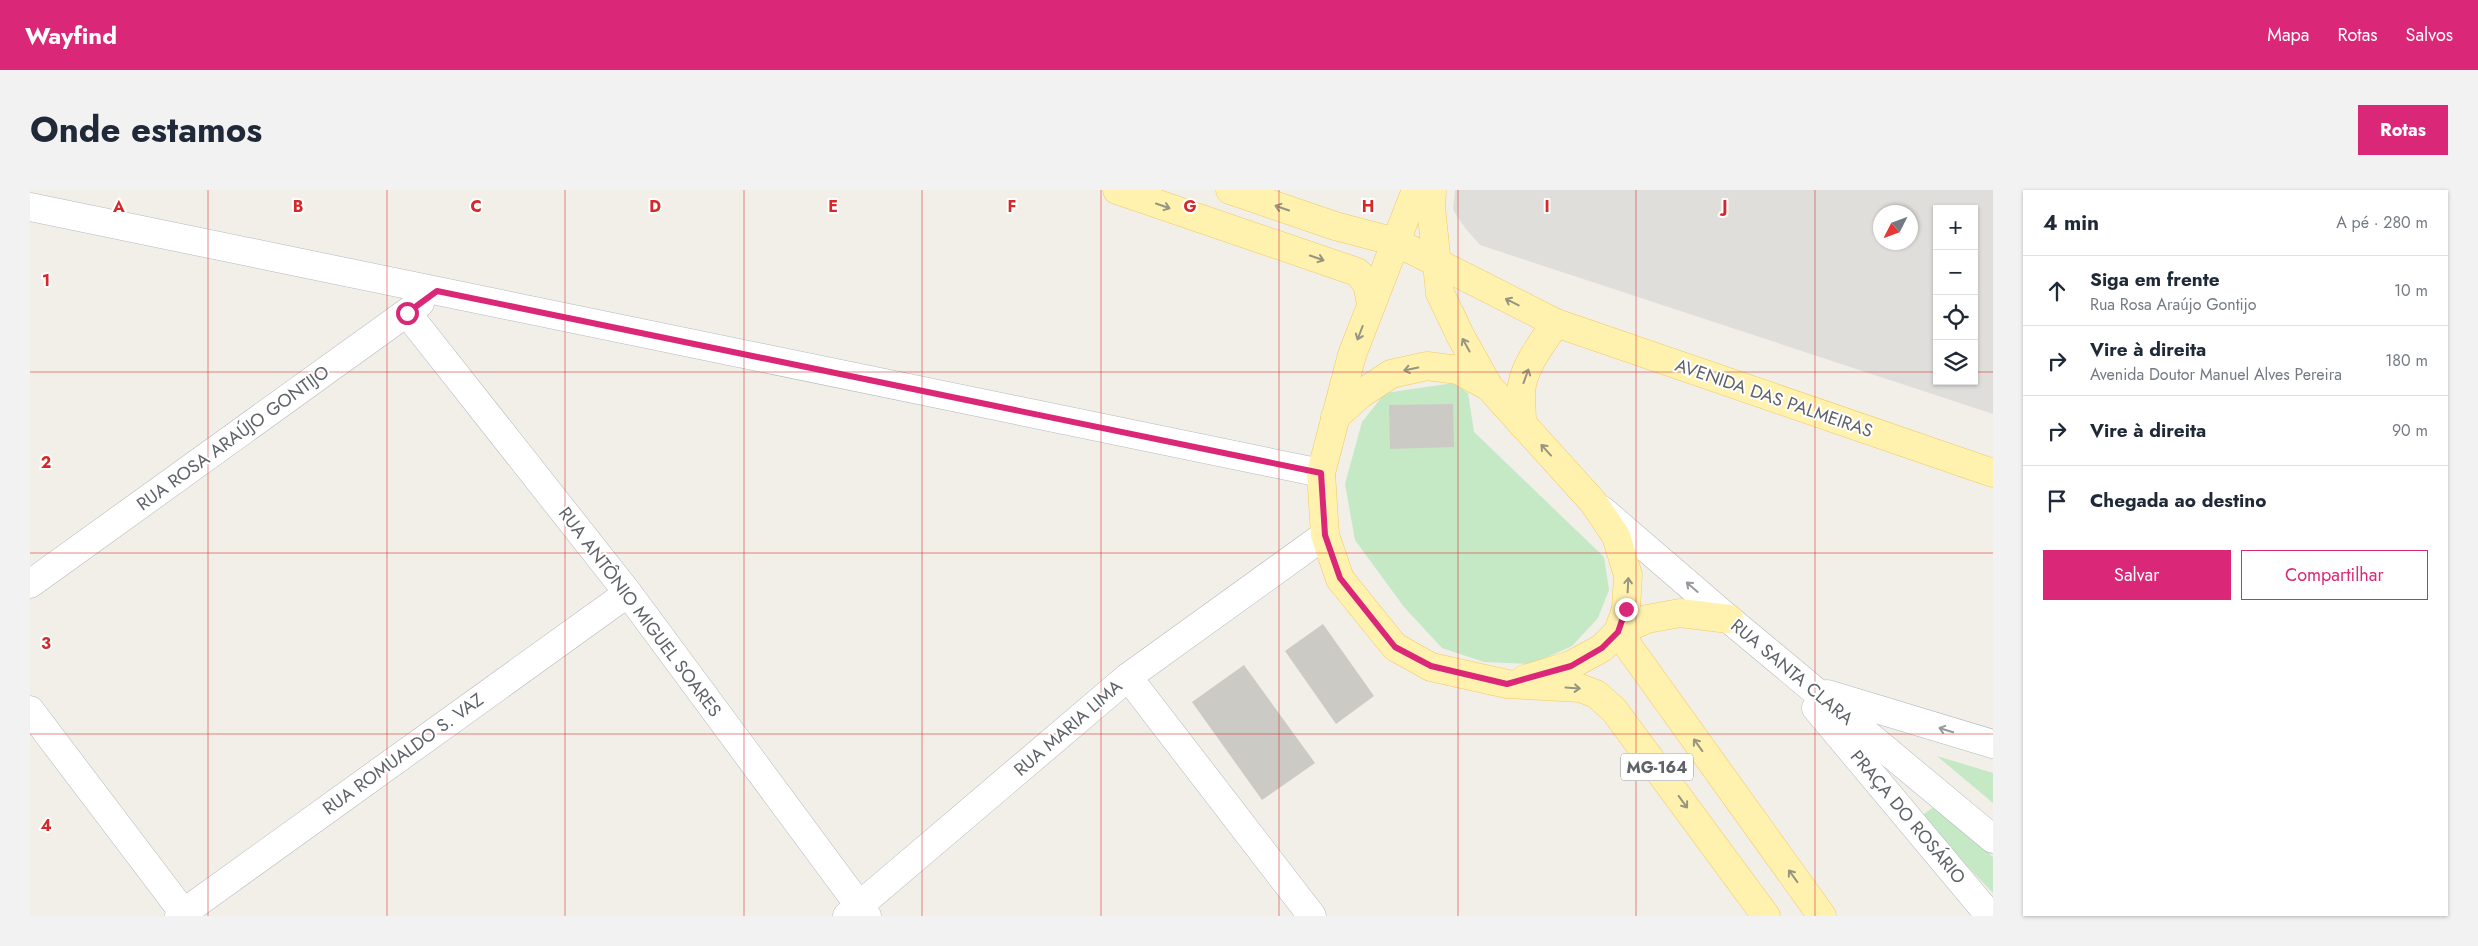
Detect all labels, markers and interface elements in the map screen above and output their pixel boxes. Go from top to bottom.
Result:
text: Wayfind [25,18,117,53]
text: Mapa [2267,22,2309,48]
text: Rotas [2337,22,2378,48]
text: Salvos [2406,22,2453,48]
text: Onde estamos [30,105,262,155]
button: Rotas [2358,105,2448,155]
text: A [112,195,125,218]
text: B [293,195,303,218]
text: C [470,195,482,218]
text: D [649,195,661,218]
text: E [828,195,838,218]
text: F [1008,195,1016,218]
text: G [1183,195,1197,218]
text: H [1362,195,1374,218]
text: I [1544,195,1550,218]
text: J [1719,195,1728,218]
one-way arrow [1155,202,1171,211]
one-way arrow [1274,202,1290,212]
north arrow [1873,205,1918,250]
map controls [1933,205,1978,385]
button: + [1933,205,1978,250]
text: 4 min [2043,208,2099,238]
text: A pé · 280 m [2336,211,2428,234]
button: − [1933,250,1978,295]
one-way arrow [1309,254,1324,263]
text: Siga em frente [2090,266,2220,293]
text: 1 [42,269,50,292]
icon: ahead [2043,277,2071,305]
text: 10 m [2394,279,2428,302]
text: Rua Rosa Araújo Gontijo [2090,293,2256,316]
button: locate [1933,295,1978,340]
one-way arrow [1505,296,1520,306]
route start [396,302,419,325]
one-way arrow [1355,325,1364,340]
text: Vire à direita [2090,336,2206,363]
one-way arrow [1460,338,1470,352]
button: layers [1933,340,1978,385]
icon: right [2043,347,2071,375]
text: 180 m [2385,349,2428,372]
street label: AVENIDA DAS PALMEIRAS [1672,352,1876,444]
street label: RUA ROSA ARAÚJO GONTIJO [131,359,335,517]
text: Avenida Doutor Manuel Alves Pereira [2090,363,2342,386]
one-way arrow [1403,365,1419,375]
one-way arrow [1522,369,1531,384]
icon: right [2043,417,2071,445]
text: Vire à direita [2090,417,2206,444]
text: 90 m [2392,419,2428,442]
one-way arrow [1540,443,1552,456]
text: 2 [41,451,51,474]
icon: arrive [2043,487,2071,515]
text: Chegada ao destino [2090,487,2266,514]
street label: RUA ANTÔNIO MIGUEL SOARES [552,502,728,723]
button: Salvar [2043,550,2231,600]
button: Compartilhar [2241,550,2428,600]
one-way arrow [1623,577,1632,593]
one-way arrow [1685,582,1698,593]
route end [1615,598,1638,621]
street label: RUA SANTA CLARA [1725,613,1859,731]
text: 3 [41,632,51,655]
street label: RUA MARIA LIMA [1008,674,1128,782]
one-way arrow [1565,684,1581,693]
street label: RUA ROMUALDO S. VAZ [317,687,489,821]
one-way arrow [1939,725,1955,735]
one-way arrow [1693,738,1704,752]
street label: PRAÇA DO ROSÁRIO [1844,744,1972,890]
road number: MG-164 [1621,754,1693,780]
one-way arrow [1677,795,1688,808]
text: 4 [40,814,52,837]
one-way arrow [1788,870,1798,884]

